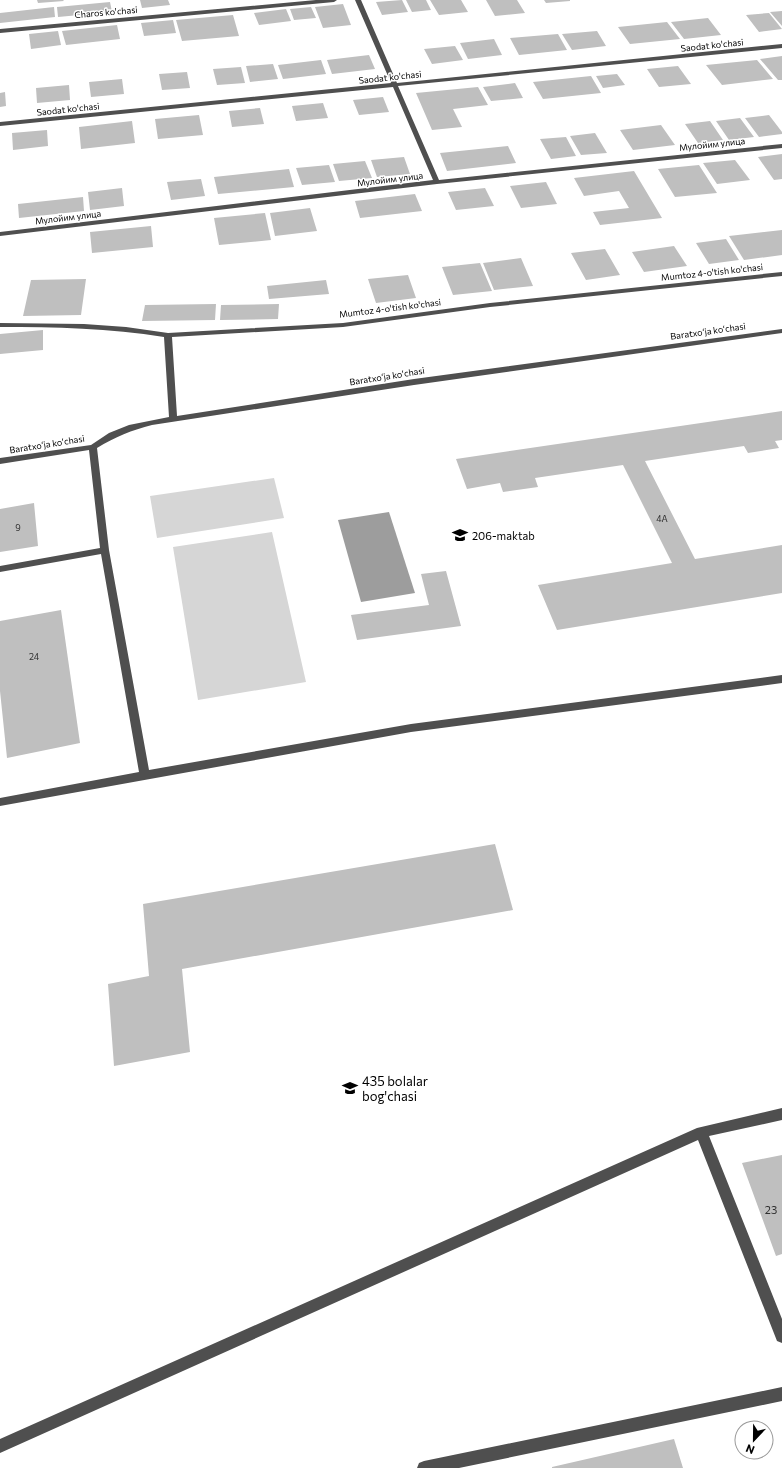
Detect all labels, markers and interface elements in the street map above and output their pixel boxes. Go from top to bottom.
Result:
street label: Charos ko'chasi [74,4,138,20]
street label: Saodat ko'chasi [680,36,744,54]
street label: Saodat ko'chasi [358,68,422,86]
street label: Saodat ko'chasi [36,100,100,118]
street label: Мулойим улица [678,135,746,153]
street label: Мулойим улица [356,169,424,189]
street label: Мулойим улица [34,207,102,227]
street label: Mumtoz 4-o'tish ko'chasi [660,261,764,283]
street label: Mumtoz 4-o'tish ko'chasi [338,296,442,320]
street label: Baratxoʻja koʻchasi [670,320,746,342]
street label: Baratxoʻja koʻchasi [349,365,425,387]
street label: Baratxoʻja koʻchasi [9,433,85,455]
house number: 4A [656,513,668,524]
house number: 9 [15,522,21,533]
school or university icon: 206-maktab [451,526,469,544]
place label: 206-maktab [472,529,535,542]
house number: 24 [29,651,40,662]
place label: 435 bolalar bog'chasi [362,1073,428,1104]
school or university icon: 435 bolalar bog'chasi [341,1079,359,1097]
house number: 23 [765,1203,777,1216]
north arrow [734,1420,774,1460]
text: N [744,1442,756,1457]

